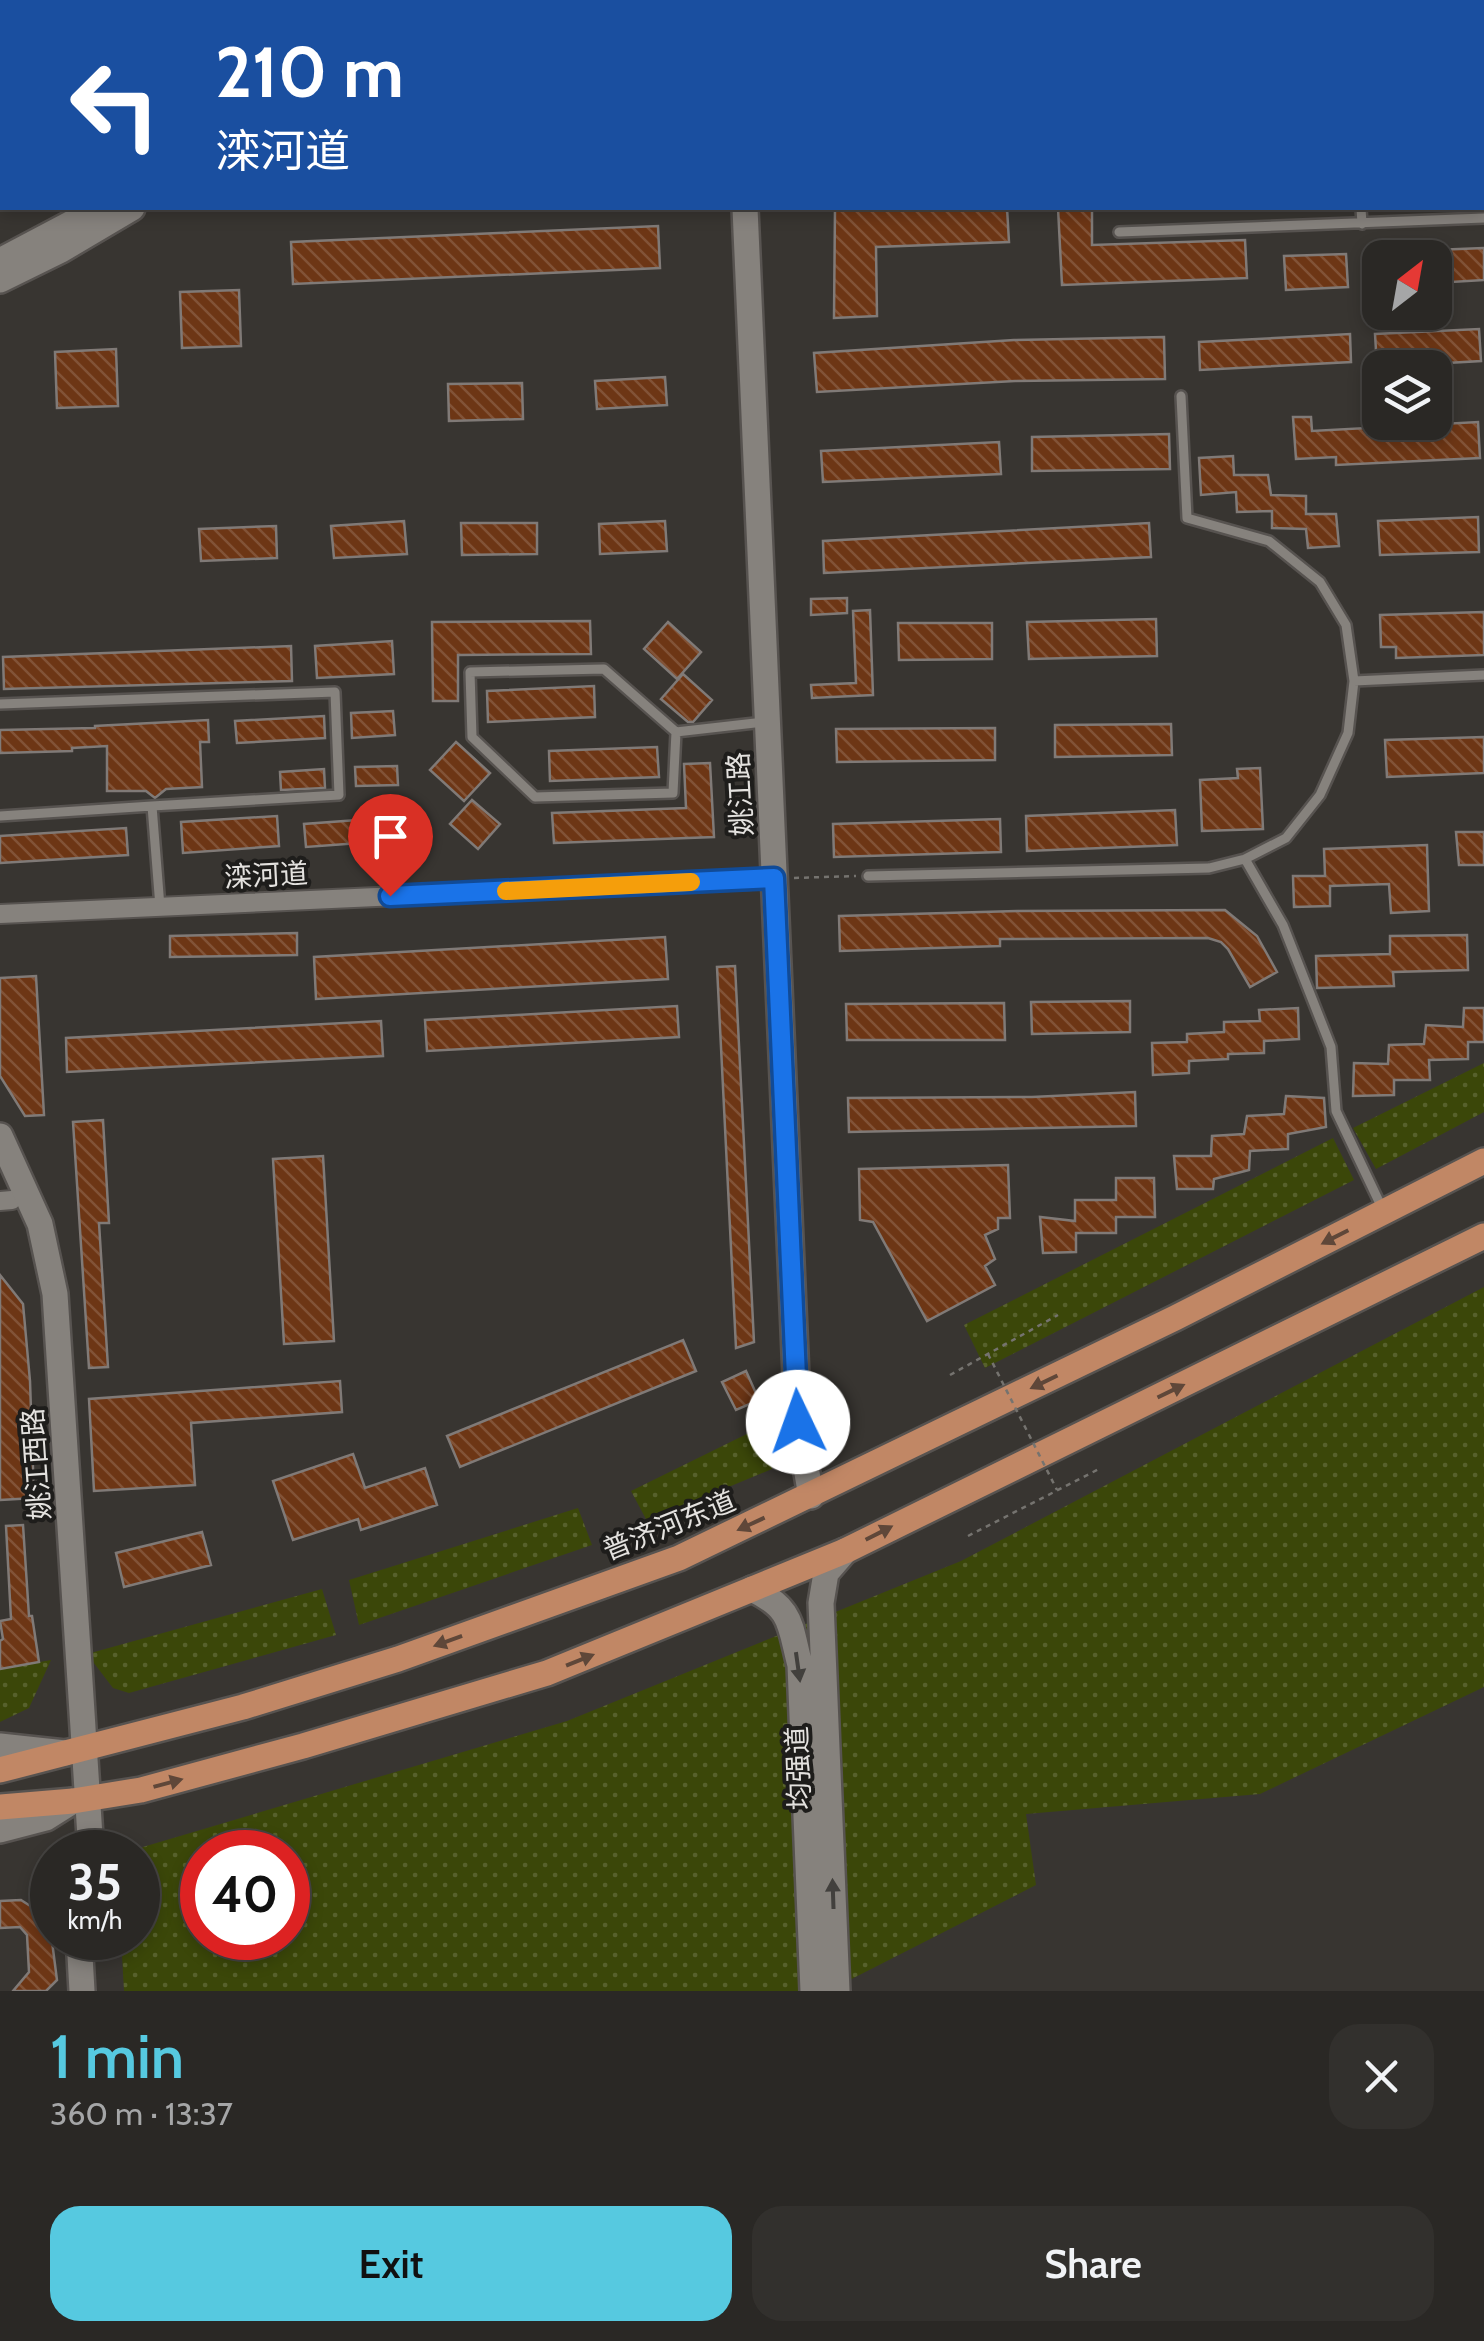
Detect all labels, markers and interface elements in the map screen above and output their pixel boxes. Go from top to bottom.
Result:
text: 210 m [215,29,404,115]
icon: left [50,40,180,170]
text: 滦河道 [215,124,350,178]
north arrow [1362,240,1452,330]
map controls [1362,240,1452,440]
button: layers [1362,350,1452,440]
street label: 姚江路 [721,751,759,837]
pin [348,794,433,897]
icon: arrive [363,809,418,864]
street label: 滦河道 [223,856,309,894]
one-way arrow [1320,1228,1349,1245]
position arrow [746,1370,850,1474]
one-way arrow [1029,1373,1058,1390]
one-way arrow [1157,1382,1186,1399]
street label: 姚江西路 [15,1407,57,1521]
street label: 普济河东道 [598,1483,740,1567]
one-way arrow [737,1515,766,1532]
one-way arrow [865,1525,894,1542]
one-way arrow [433,1634,463,1649]
one-way arrow [565,1651,595,1667]
one-way arrow [791,1651,807,1683]
street label: 均强道 [780,1725,816,1811]
one-way arrow [153,1774,184,1790]
speed limit sign: 40 [180,1830,310,1960]
text: 35 [68,1852,122,1913]
one-way arrow [825,1877,841,1909]
text: km/h [68,1905,122,1935]
text: 1 min [50,2020,184,2093]
button: close [1329,2024,1434,2129]
text: 360 m · 13:37 [50,2094,233,2133]
button: Exit [50,2206,732,2321]
button: Share [752,2206,1434,2321]

